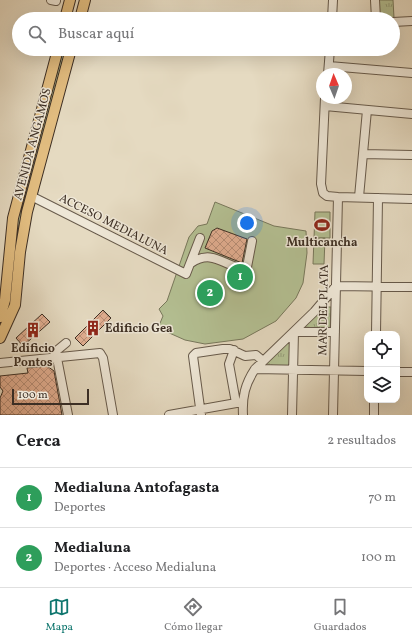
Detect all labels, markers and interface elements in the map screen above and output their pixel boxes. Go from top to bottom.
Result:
search box [12,12,400,56]
icon: search [26,23,48,45]
text: Buscar aquí [58,24,134,45]
north arrow [316,68,352,104]
street label: AVENIDA ANGAMOS [10,86,56,202]
street label: ACCESO MEDIALUNA [56,190,171,260]
your location [237,213,257,233]
sports icon: Multicancha [313,216,331,234]
place label: Multicancha [286,235,358,251]
pin: 1 [227,262,253,292]
street label: MAR DEL PLATA [315,264,333,356]
pin: 2 [197,278,223,308]
building icon: Edificio Gea [84,319,102,337]
building icon: Edificio Pontos [24,321,42,339]
place label: Edificio Gea [105,321,173,337]
map controls [364,331,400,403]
button: locate [364,331,400,367]
place label: Edificio Pontos [11,341,55,371]
button: layers [364,367,400,403]
scale bar [12,387,89,406]
text: 100 m [18,388,48,403]
text: Cerca [16,430,61,453]
text: 2 resultados [327,432,396,450]
text: Medialuna Antofagasta [54,478,219,499]
text: 1 [26,489,32,507]
text: 70 m [368,489,396,507]
text: Deportes [54,499,106,517]
text: Medialuna [54,538,131,559]
text: 2 [26,549,32,567]
text: 100 m [361,549,396,567]
text: Deportes · Acceso Medialuna [54,559,216,577]
tab: Mapa [46,596,73,635]
tab: Cómo llegar [164,596,223,635]
tab: Guardados [314,596,366,635]

